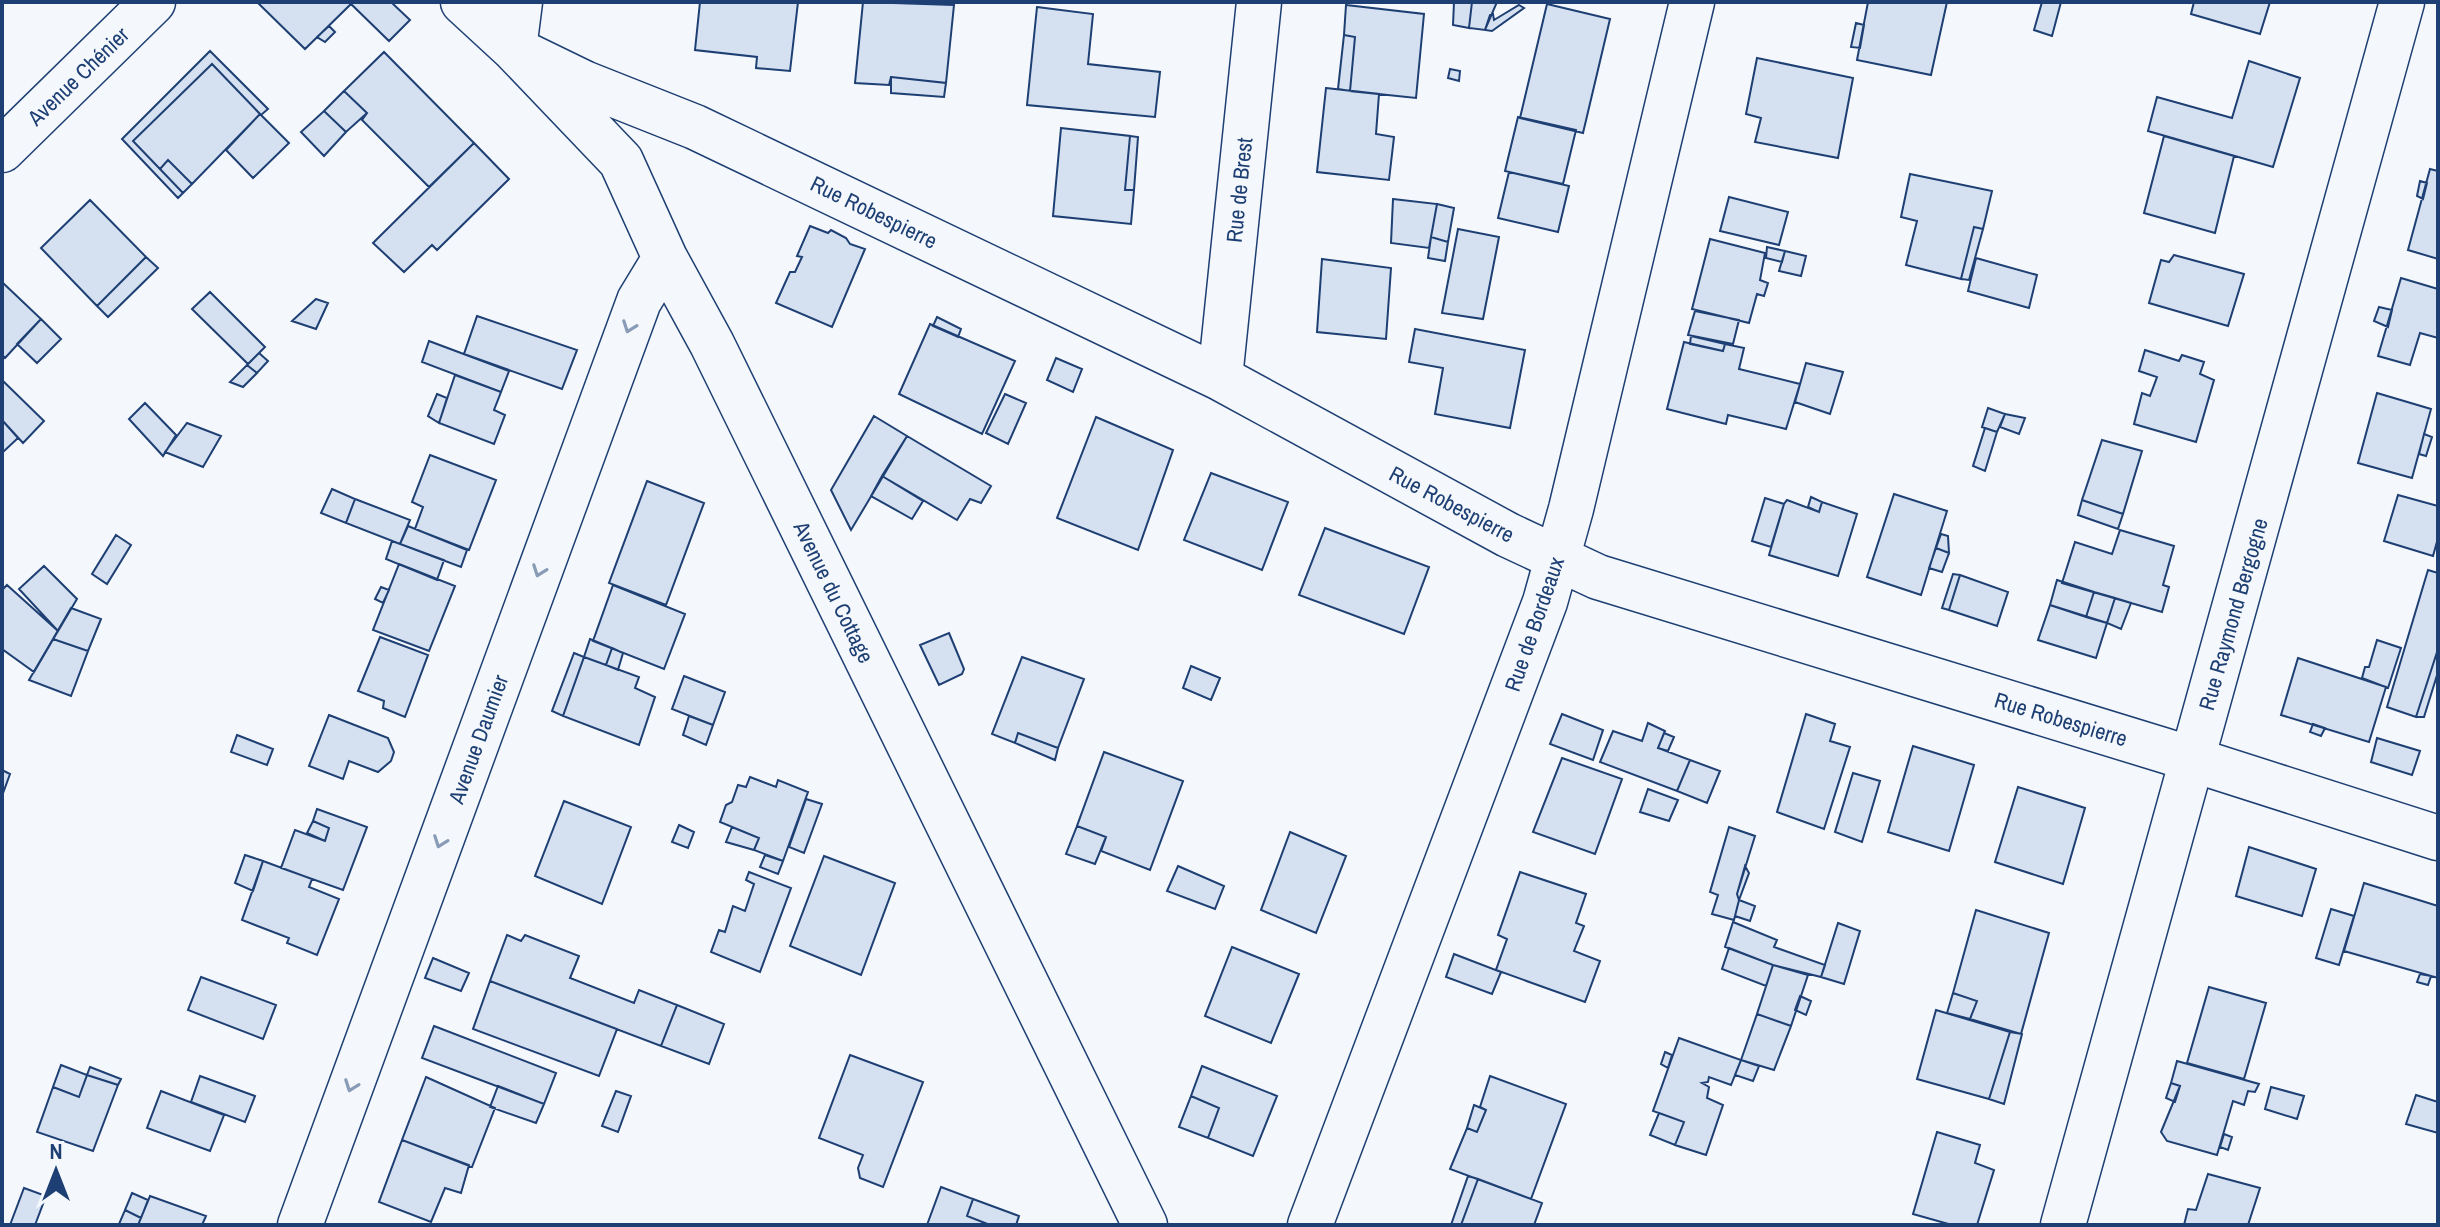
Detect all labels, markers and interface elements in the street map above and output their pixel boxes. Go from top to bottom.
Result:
street label: Avenue Chénier [20,20,135,133]
street label: Rue de Brest [1219,136,1259,244]
street label: Rue Robespierre [806,168,942,256]
one-way arrow [622,319,639,333]
street label: Rue Robespierre [1384,459,1520,549]
street label: Rue Raymond Bergogne [2191,514,2275,714]
street label: Avenue du Cottage [786,515,881,668]
street label: Rue de Bordeaux [1497,553,1571,695]
one-way arrow [533,563,549,577]
street label: Avenue Daumier [440,670,515,809]
street label: Rue Robespierre [1991,685,2131,753]
one-way arrow [434,834,450,848]
one-way arrow [344,1078,361,1092]
north arrow [16,1131,96,1211]
text: N [49,1136,63,1166]

